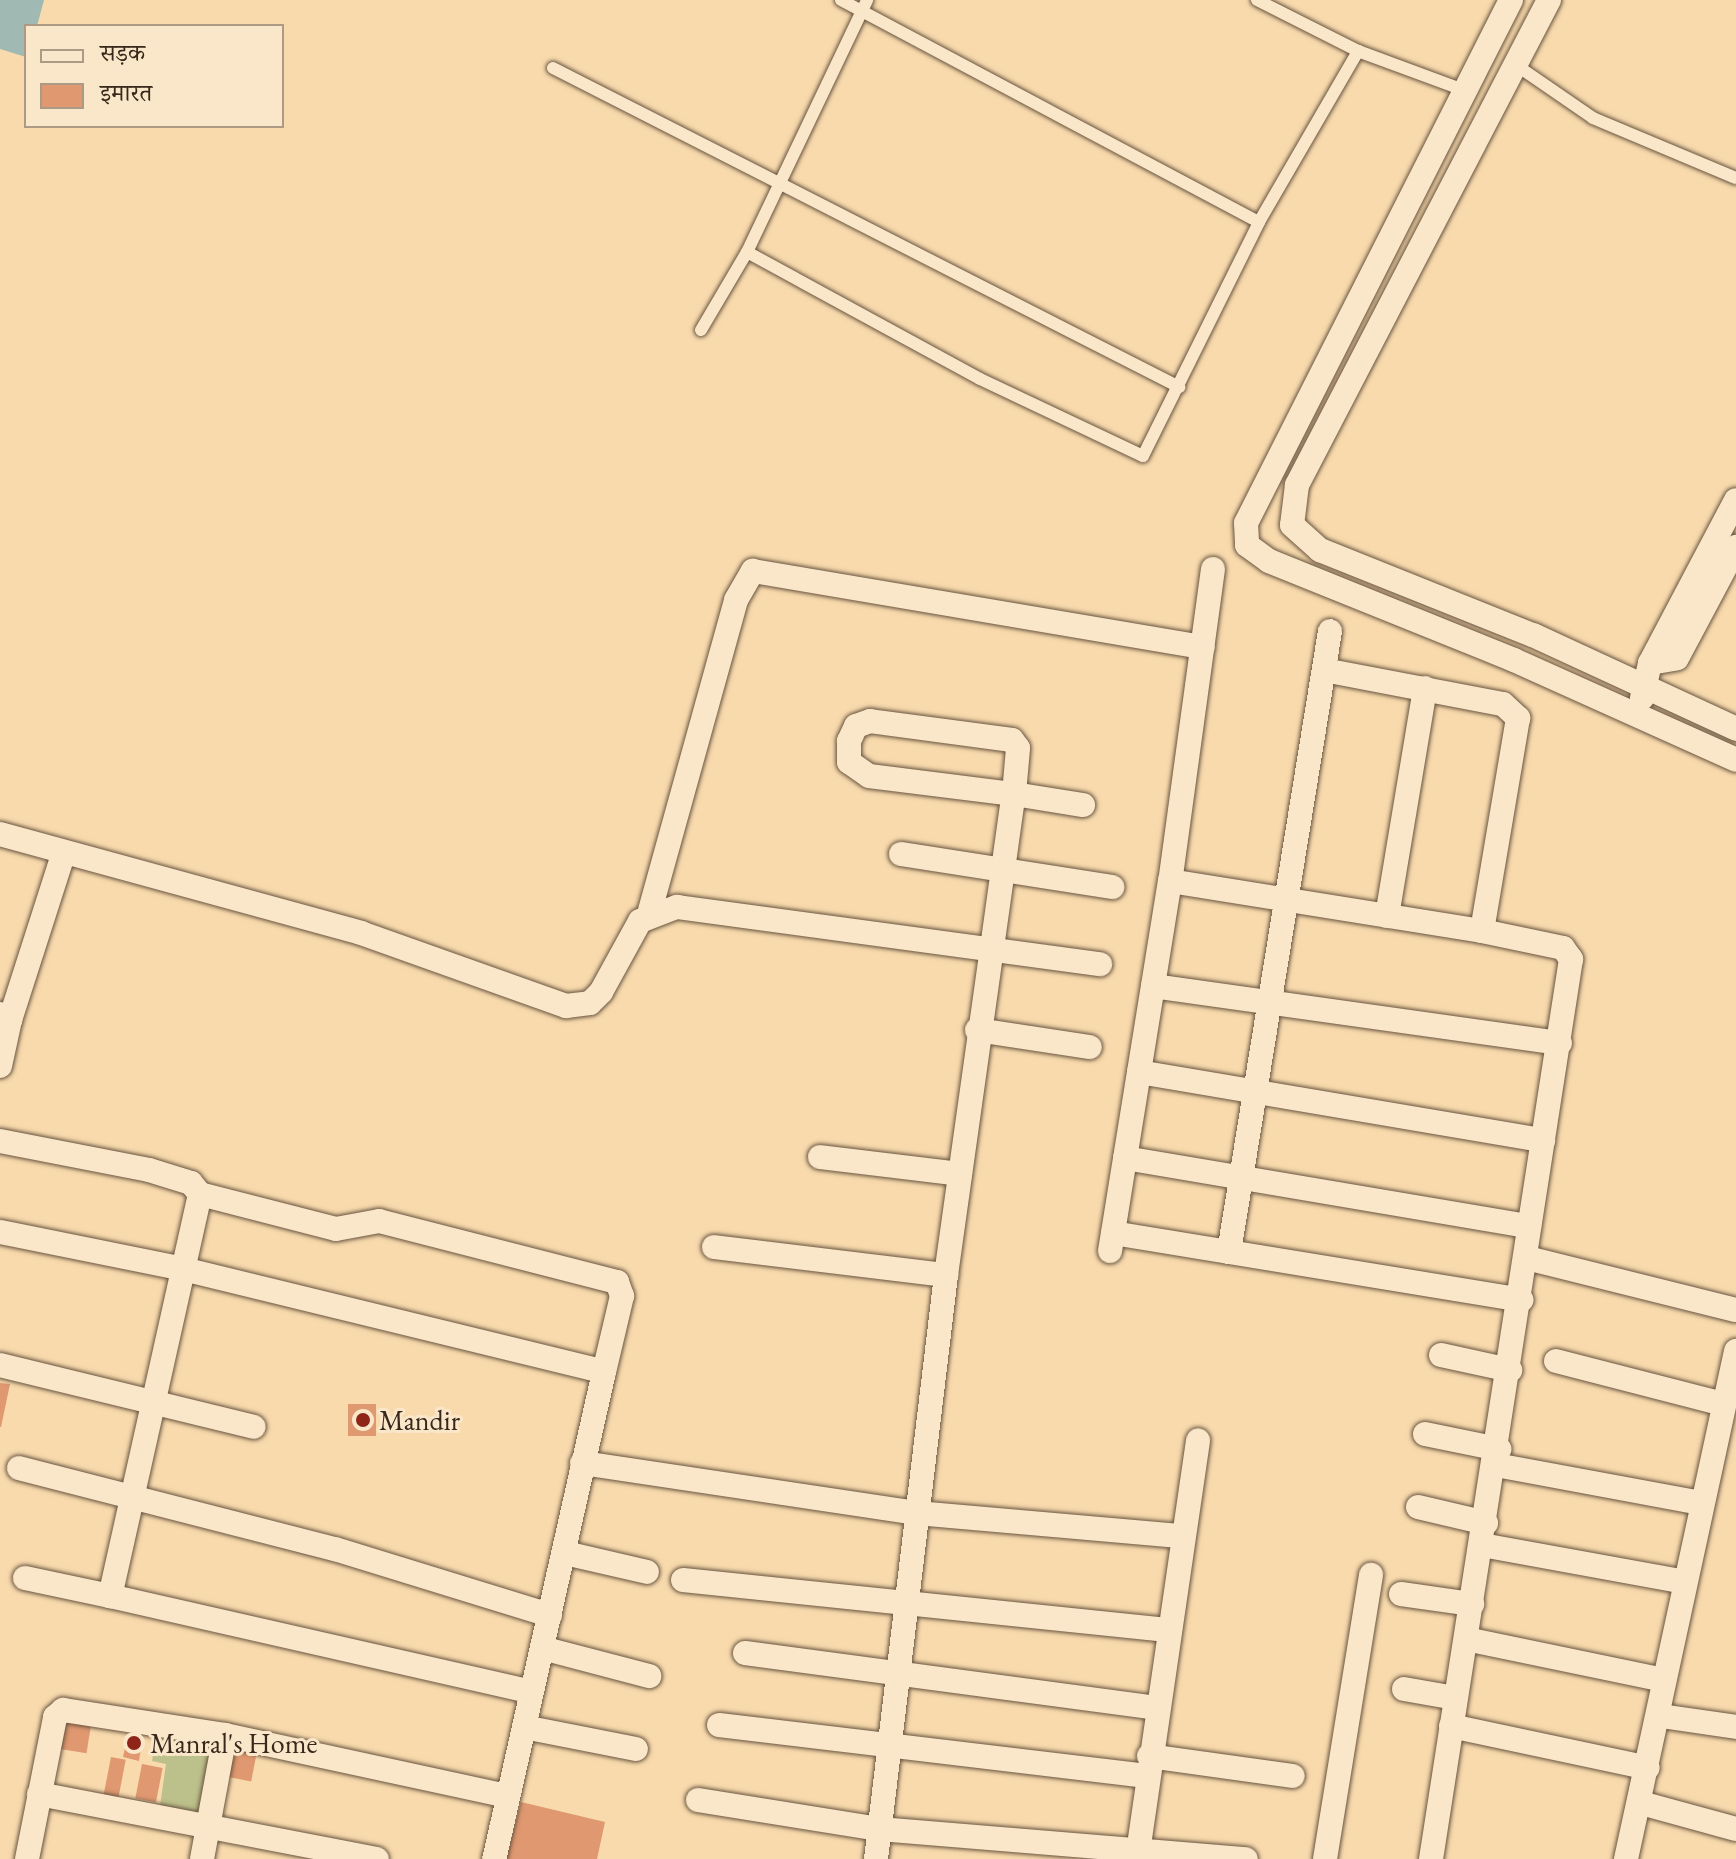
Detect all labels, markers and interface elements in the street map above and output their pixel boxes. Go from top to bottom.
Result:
legend [24,24,284,128]
text: सड़क [100,37,145,68]
text: इमारत [100,77,152,108]
place label: Mandir [379,1403,460,1437]
marker: Mandir [354,1411,372,1429]
place label: Manral's Home [150,1726,317,1760]
marker: Manral's Home [125,1734,143,1752]

